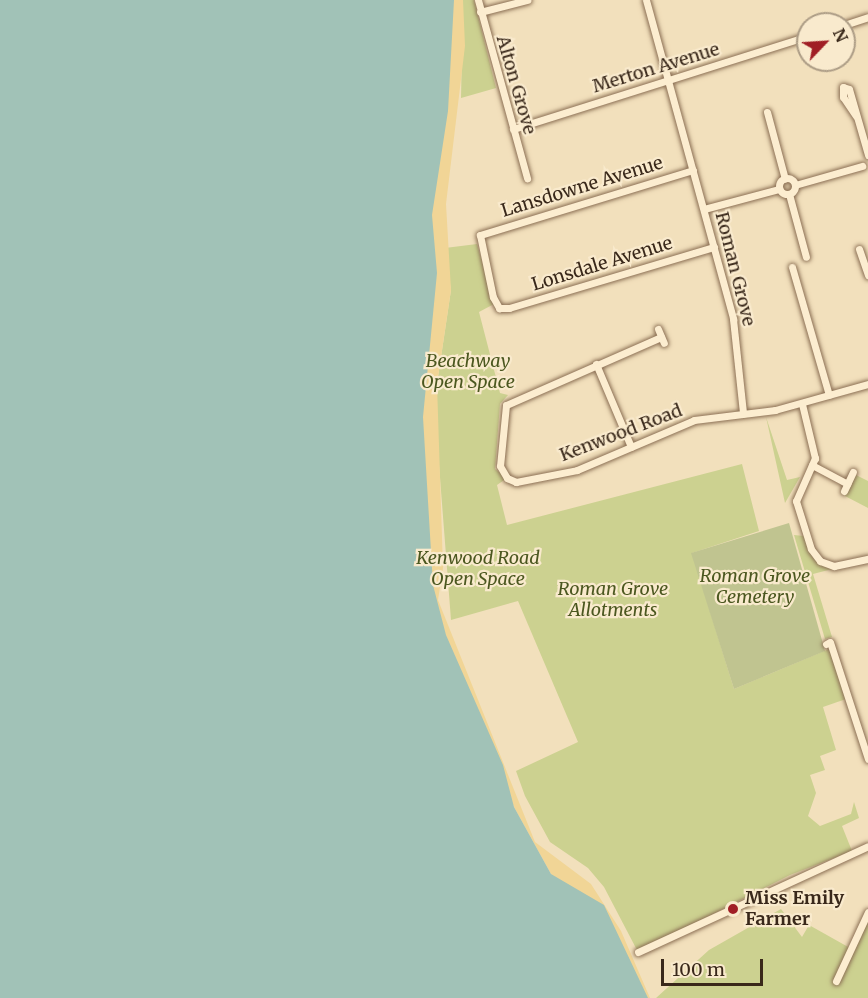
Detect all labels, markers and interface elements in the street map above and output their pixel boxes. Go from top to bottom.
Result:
north arrow [796,12,856,72]
text: N [829,25,852,45]
street label: Alton Grove [492,33,540,137]
street label: Merton Avenue [590,38,722,98]
street label: Lansdowne Avenue [499,152,665,222]
street label: Roman Grove [710,210,760,328]
street label: Lonsdale Avenue [529,232,675,296]
park label: Beachway Open Space [421,351,515,394]
street label: Kenwood Road [557,400,685,466]
park label: Kenwood Road Open Space [416,548,540,590]
park label: Roman Grove Cemetery [700,566,810,608]
park label: Roman Grove Allotments [558,579,668,622]
place label: Miss Emily Farmer [745,888,844,930]
marker: Miss Emily Farmer [726,902,740,916]
scale bar [664,947,766,985]
text: 100 m [672,958,725,981]

